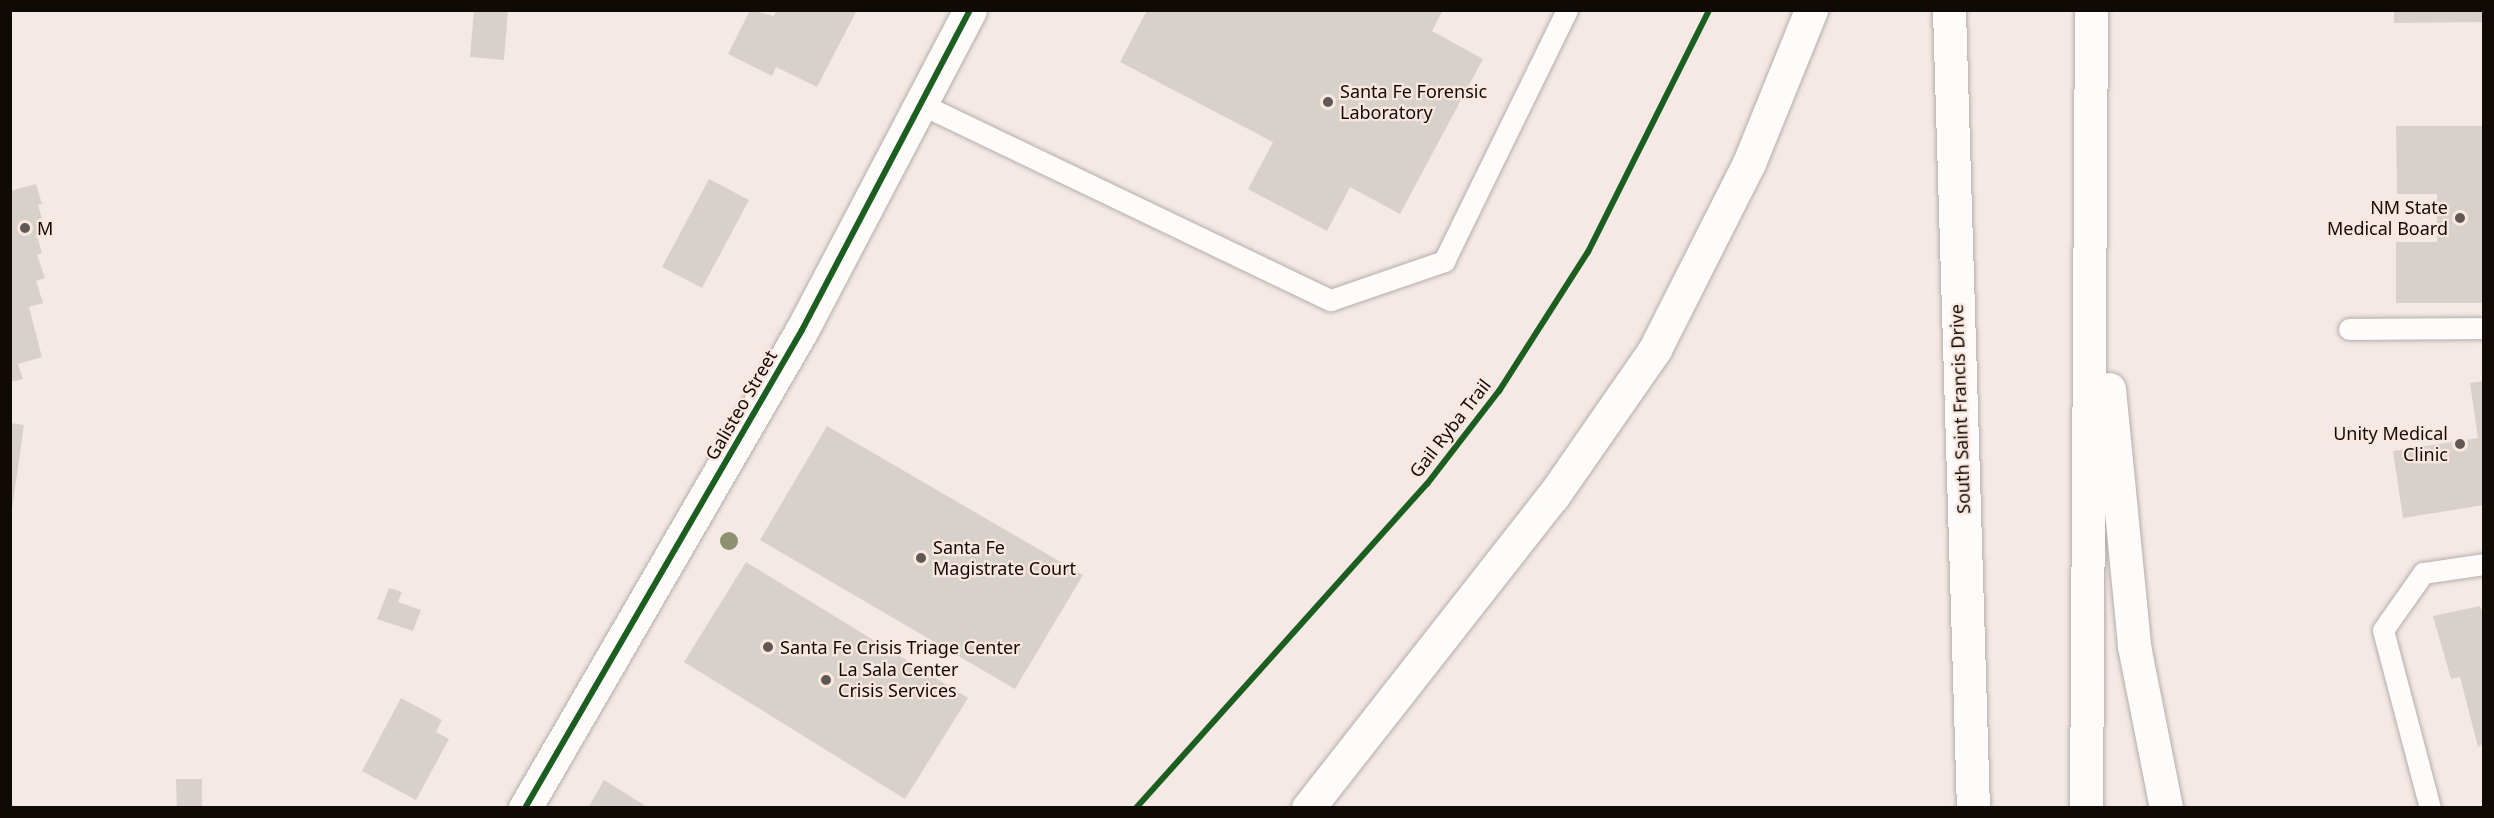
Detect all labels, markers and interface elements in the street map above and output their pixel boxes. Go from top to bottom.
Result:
place label: Santa Fe Forensic Laboratory [1340,81,1487,124]
marker: Santa Fe Forensic Laboratory [1321,95,1335,109]
place label: NM State Medical Board [2327,197,2448,240]
marker: NM State Medical Board [2453,211,2467,225]
place label: M [37,217,53,239]
marker: M [18,221,32,235]
street label: South Saint Francis Drive [1946,304,1974,514]
street label: Galisteo Street [701,346,781,464]
street label: Gail Ryba Trail [1405,374,1495,482]
place label: Unity Medical Clinic [2333,423,2448,466]
marker: Unity Medical Clinic [2453,437,2467,451]
place label: Santa Fe Magistrate Court [933,537,1076,580]
marker: Santa Fe Magistrate Court [914,551,928,565]
place label: Santa Fe Crisis Triage Center [780,636,1020,658]
marker: Santa Fe Crisis Triage Center [761,640,775,654]
place label: La Sala Center Crisis Services [838,659,958,702]
marker: La Sala Center Crisis Services [819,673,833,687]

